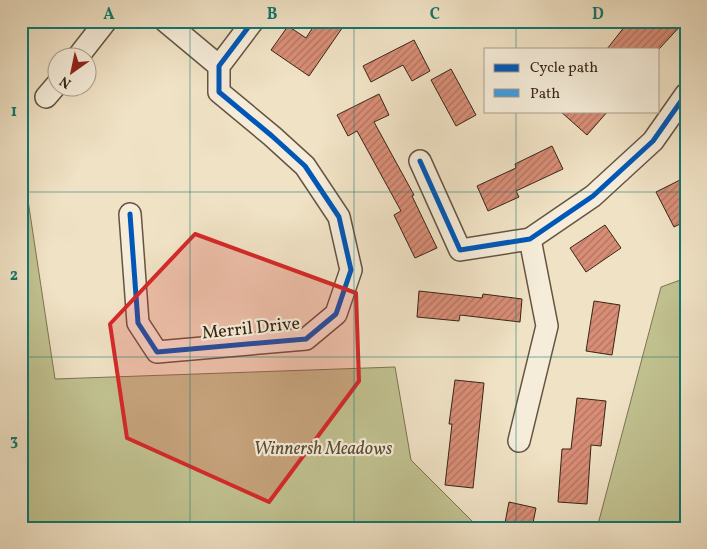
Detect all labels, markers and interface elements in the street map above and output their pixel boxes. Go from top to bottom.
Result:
text: A [103,4,115,26]
text: B [267,4,278,26]
text: C [430,4,440,26]
text: D [592,4,604,26]
north arrow [48,48,98,98]
legend [484,48,660,112]
text: Cycle path [530,58,598,79]
text: N [56,71,75,92]
text: Path [530,84,560,105]
text: 1 [11,101,17,123]
text: 2 [10,265,18,287]
street label: Merril Drive [201,311,301,347]
text: 3 [10,430,18,452]
park label: Winnersh Meadows [254,437,393,462]

